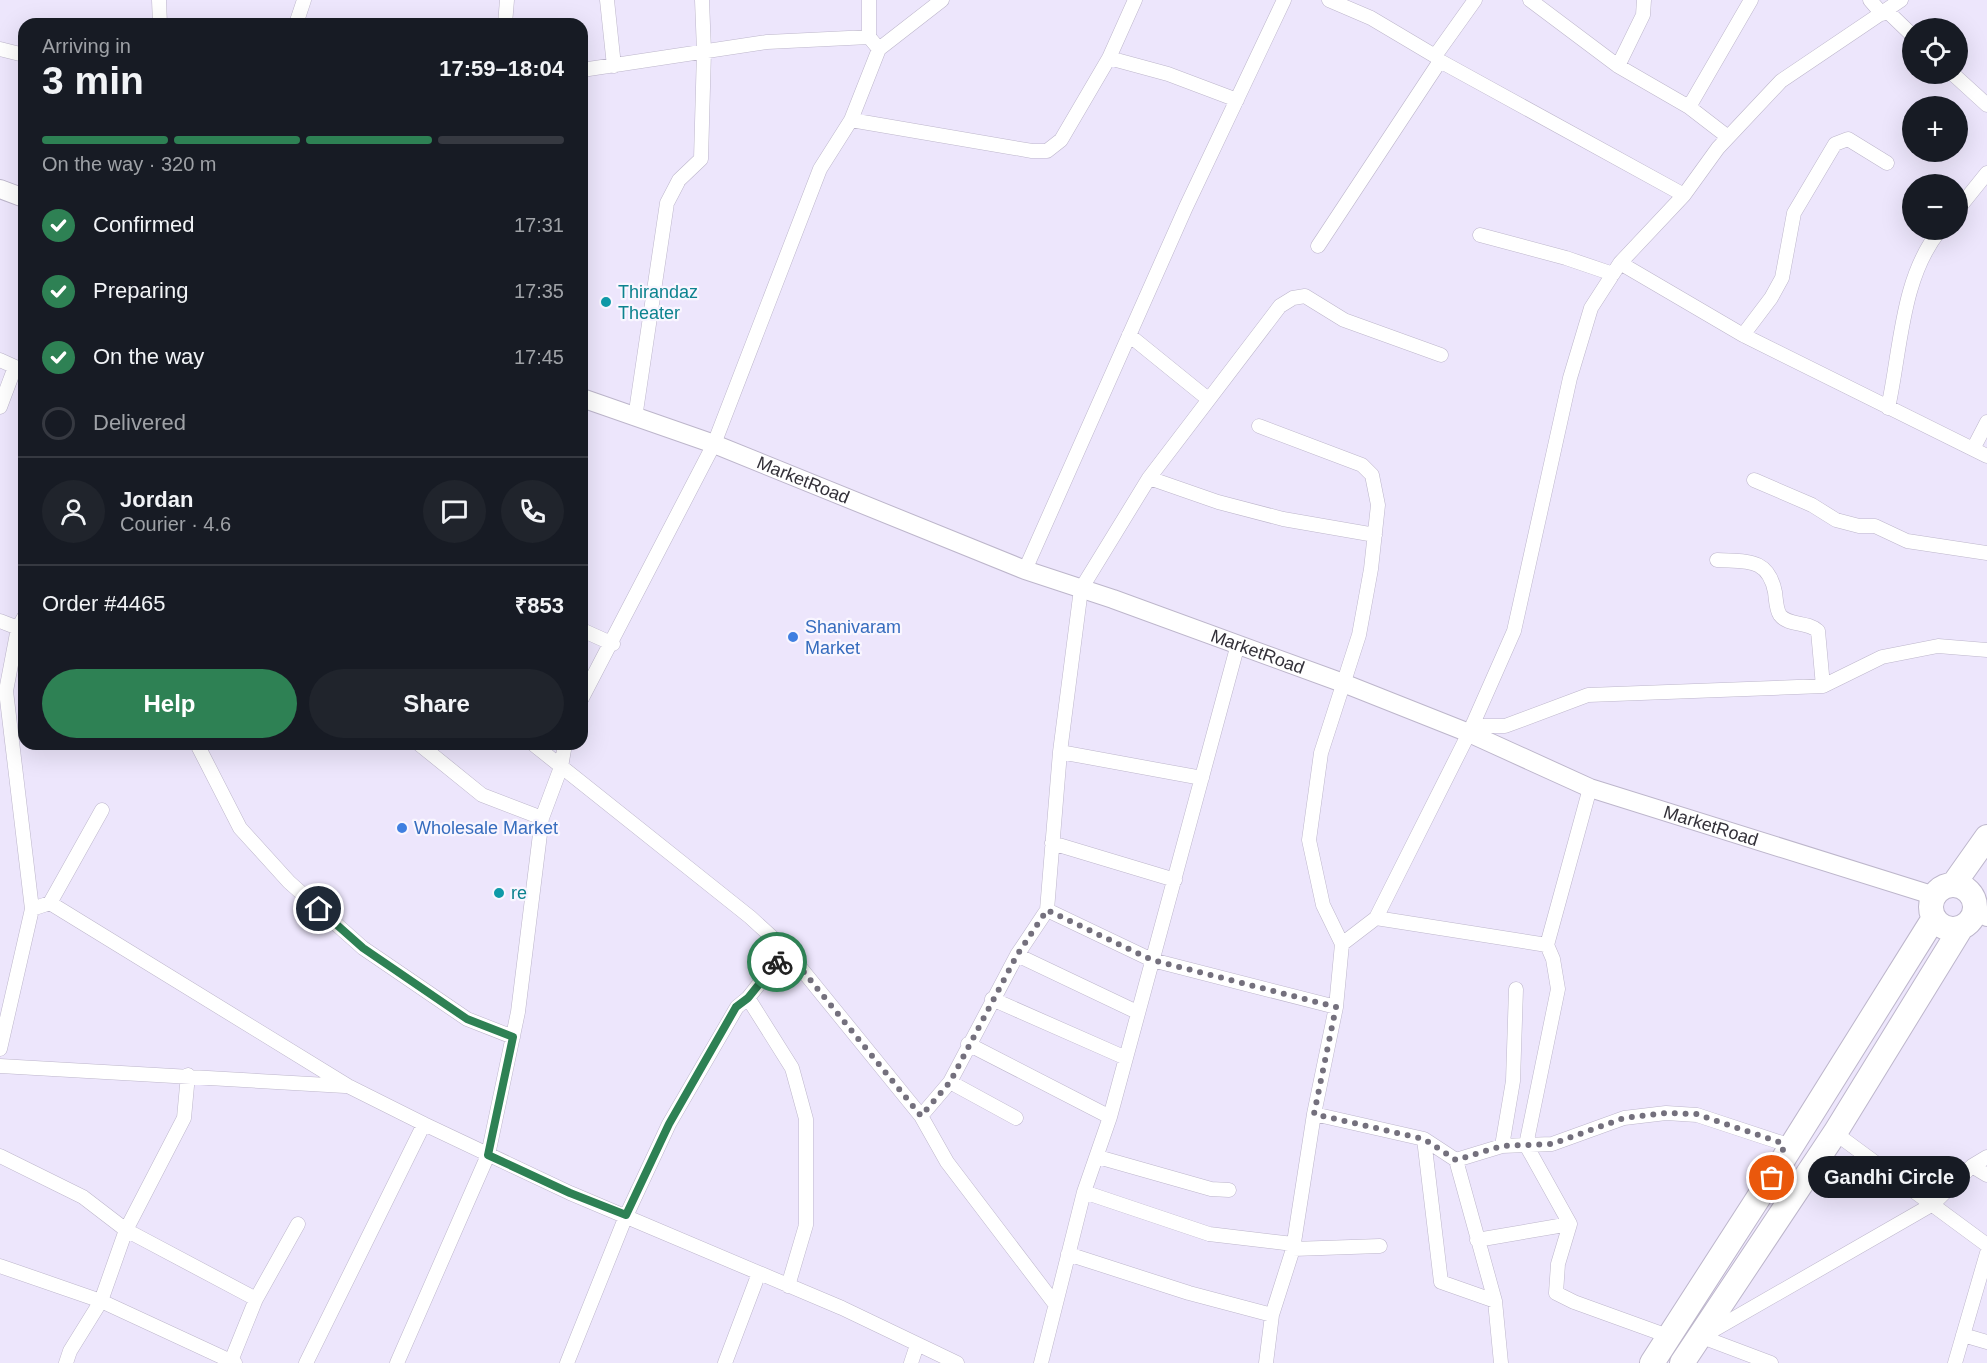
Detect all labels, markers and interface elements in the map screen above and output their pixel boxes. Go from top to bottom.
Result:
map controls [1902,18,1968,240]
button: locate [1902,18,1968,84]
text: Arriving in [42,35,131,57]
text: 17:59–18:04 [439,56,564,81]
text: 3 min [42,59,144,102]
button: + [1902,96,1968,162]
text: On the way · 320 m [42,153,217,175]
button: − [1902,174,1968,240]
icon: check [42,209,75,242]
text: Confirmed [93,212,194,237]
text: 17:31 [514,214,564,236]
icon: check [42,275,75,308]
text: Preparing [93,278,188,303]
text: 17:35 [514,280,564,302]
place label: Thirandaz Theater [618,282,698,323]
marker: Thirandaz Theater [599,295,613,309]
icon: check [42,341,75,374]
text: On the way [93,344,204,369]
text: 17:45 [514,346,564,368]
text: Delivered [93,410,186,435]
street label: MarketRoad [754,452,852,508]
button: person [42,480,105,543]
button: chat [423,480,486,543]
button: phone [501,480,564,543]
text: Jordan [120,487,193,512]
text: Courier · 4.6 [120,513,231,535]
text: Order #4465 [42,591,166,616]
text: ₹853 [515,593,564,618]
place label: Shanivaram Market [805,617,901,658]
street label: MarketRoad [1208,626,1307,678]
marker: Shanivaram Market [786,630,800,644]
button: Help [42,669,297,738]
button: Share [309,669,564,738]
street label: MarketRoad [1661,802,1761,850]
place label: Wholesale Market [414,818,558,838]
marker: Wholesale Market [395,821,409,835]
pin [293,883,344,934]
place label: re [511,883,527,903]
marker: re [492,886,506,900]
icon: home [302,892,335,925]
courier [747,932,807,992]
icon: bike [761,946,794,979]
pin [1746,1152,1797,1203]
callout: Gandhi Circle [1808,1157,1970,1199]
icon: bag [1755,1161,1788,1194]
text: Gandhi Circle [1824,1166,1954,1188]

